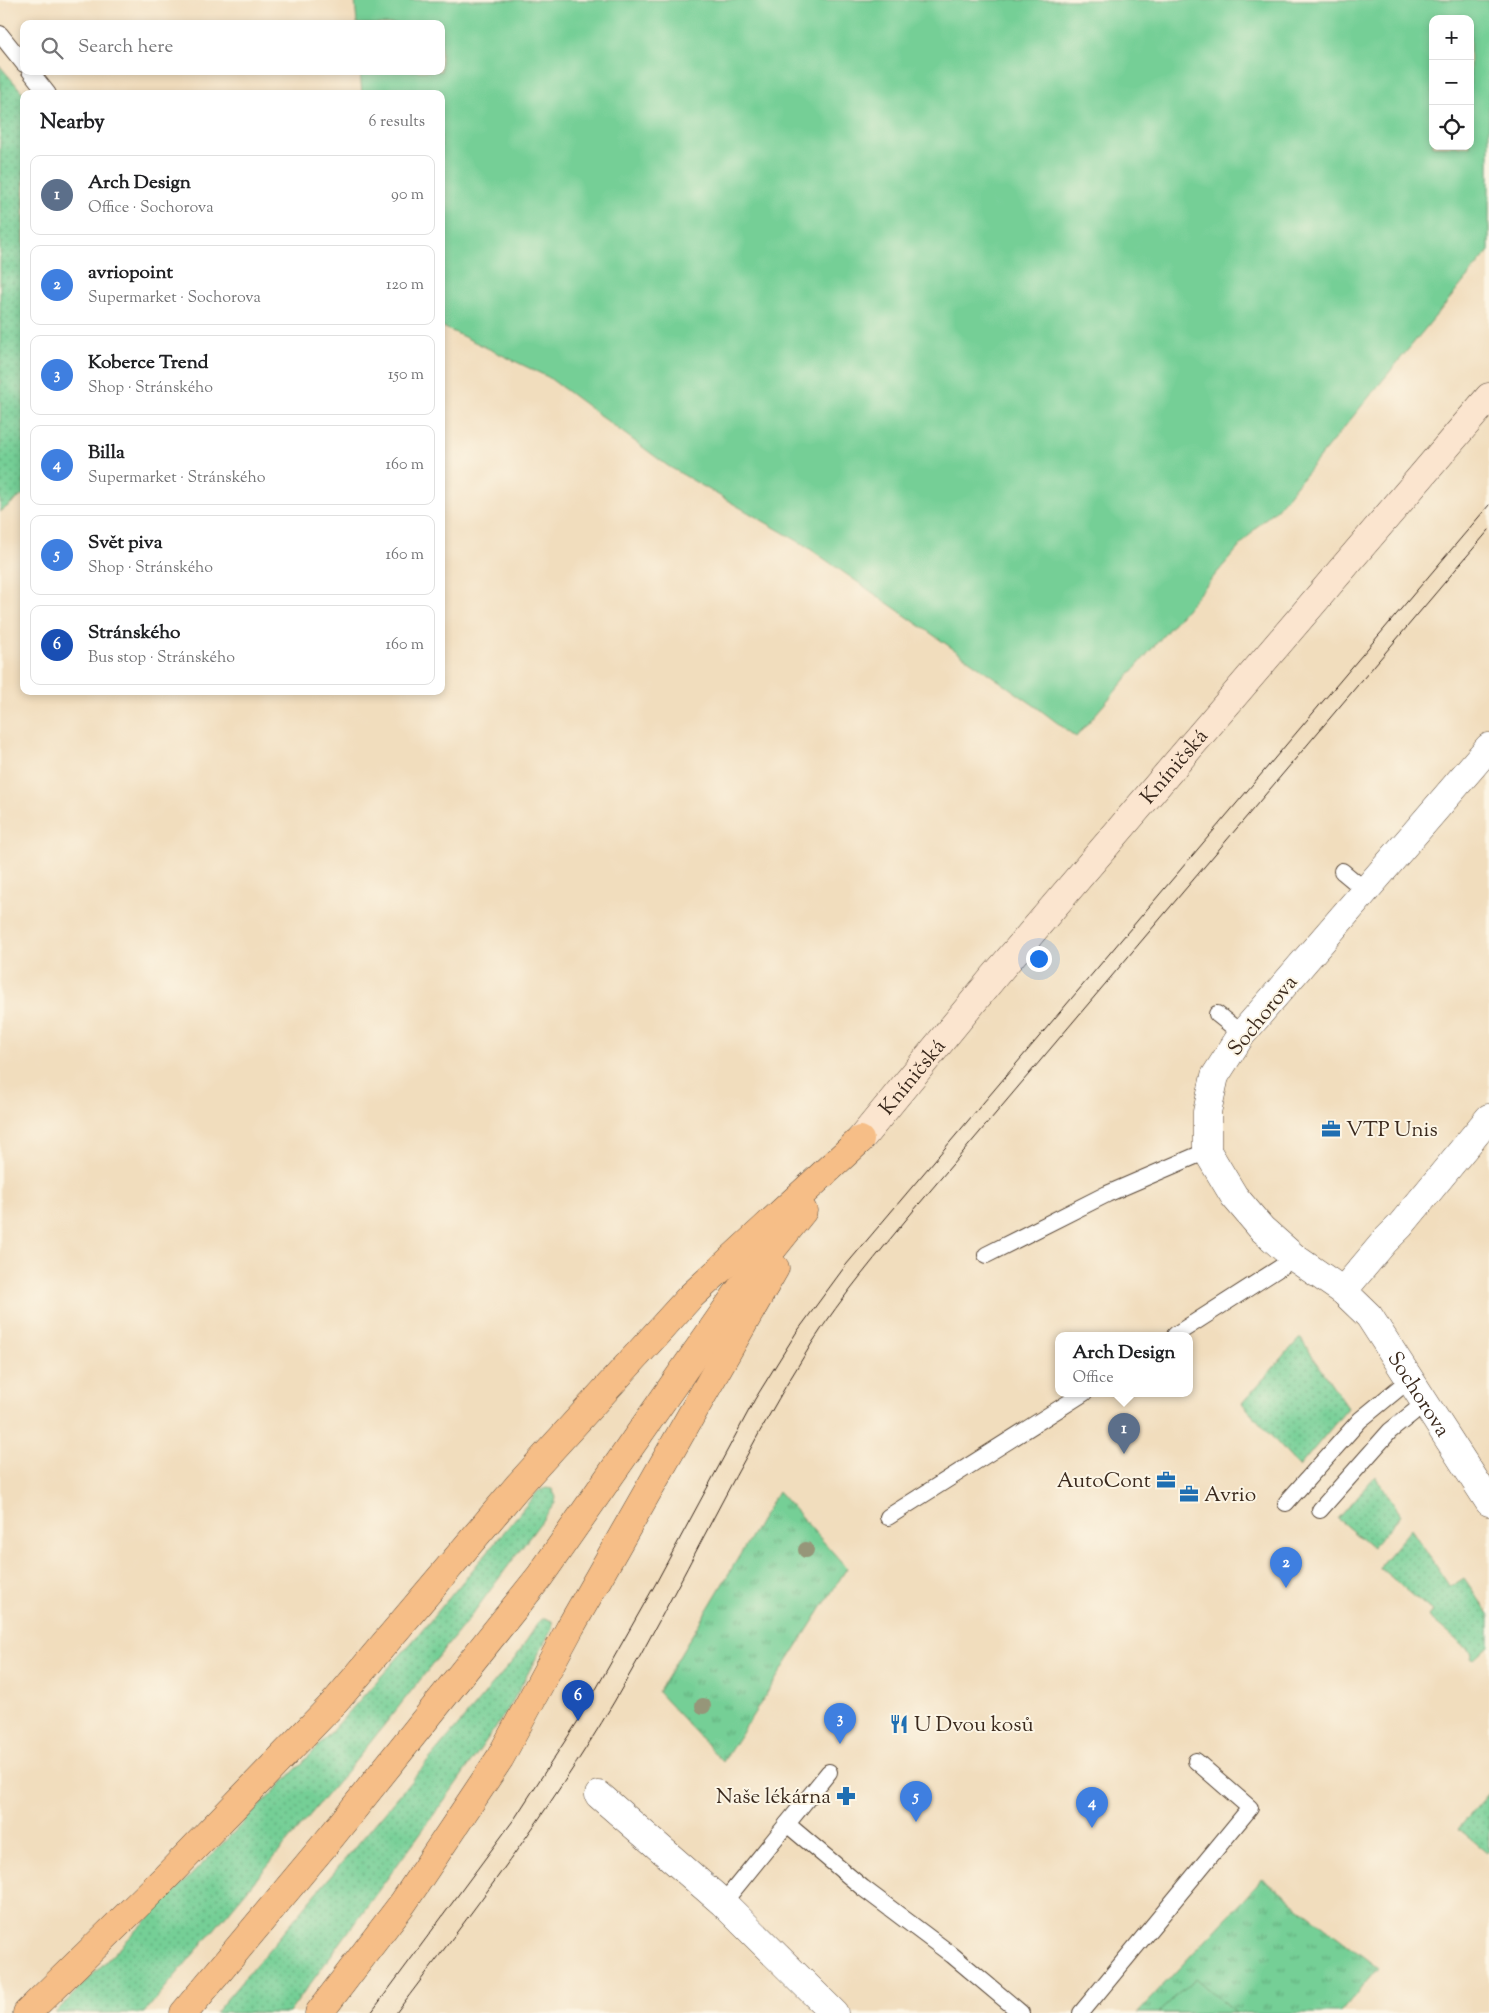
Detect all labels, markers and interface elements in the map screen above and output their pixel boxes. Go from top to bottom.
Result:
map controls [1429,15,1474,150]
button: + [1429,15,1474,60]
search box [20,20,445,75]
icon: search [38,34,66,62]
text: Search here [78,34,173,61]
button: − [1429,60,1474,105]
button: locate [1429,105,1474,150]
text: Nearby [40,108,105,138]
text: 6 results [369,111,425,134]
text: Arch Design [88,170,191,197]
text: 1 [54,184,60,207]
text: 90 m [391,184,424,207]
text: Office · Sochorova [88,197,214,220]
text: avriopoint [88,260,173,287]
text: 2 [53,274,61,297]
text: 120 m [386,274,424,297]
text: Supermarket · Sochorova [88,287,261,310]
text: Koberce Trend [88,350,208,377]
text: 3 [54,364,60,387]
text: 150 m [388,364,424,387]
text: Shop · Stránského [88,377,213,400]
text: Billa [88,440,125,467]
text: 4 [53,454,61,477]
text: 160 m [386,454,424,477]
text: Supermarket · Stránského [88,467,265,490]
text: Svět piva [88,530,163,557]
text: 5 [54,544,60,567]
text: 160 m [386,544,424,567]
text: Shop · Stránského [88,557,213,580]
text: Stránského [88,620,181,647]
text: 6 [53,634,61,657]
text: 160 m [386,634,424,657]
text: Bus stop · Stránského [88,647,235,670]
street label: Kníničská [1134,723,1216,812]
your location [1026,946,1052,972]
street label: Sochorova [1222,969,1306,1063]
street label: Kníničská [873,1033,954,1122]
place label: VTP Unis [1346,1116,1438,1146]
office icon: VTP Unis [1320,1118,1342,1140]
popup [1055,1332,1193,1397]
text: Arch Design [1072,1340,1176,1367]
street label: Sochorova [1379,1346,1456,1444]
text: Office [1072,1367,1114,1390]
pin: 1 [1108,1413,1140,1454]
place label: AutoCont [1057,1467,1151,1497]
office icon: AutoCont [1155,1469,1177,1491]
place label: Avrio [1204,1481,1256,1511]
office icon: Avrio [1178,1483,1200,1505]
pin: 2 [1270,1547,1302,1588]
pin: 6 [562,1680,594,1721]
pin: 3 [824,1703,856,1744]
place label: U Dvou kosů [914,1711,1034,1741]
restaurant icon: U Dvou kosů [888,1713,910,1735]
pin: 5 [900,1781,932,1822]
place label: Naše lékárna [716,1783,831,1813]
pharmacy icon: Naše lékárna [835,1785,857,1807]
pin: 4 [1076,1787,1108,1828]

